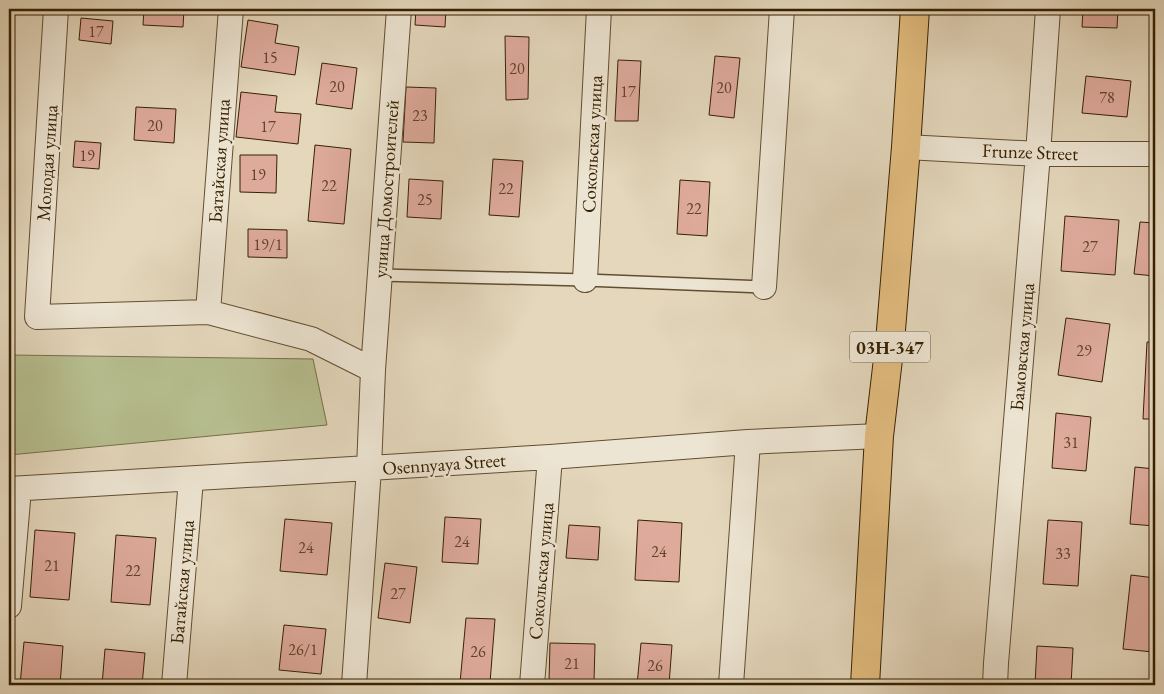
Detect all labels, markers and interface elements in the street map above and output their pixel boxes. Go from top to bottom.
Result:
house number: 17 [88,21,104,42]
house number: 15 [262,47,278,68]
house number: 20 [509,58,525,79]
street label: Сокольская улица [576,74,608,213]
house number: 20 [329,76,345,97]
house number: 20 [716,77,732,98]
house number: 17 [620,81,636,102]
house number: 78 [1099,87,1115,108]
street label: Батайская улица [202,98,236,224]
street label: улица Домостроителей [367,99,405,279]
street label: Молодая улица [30,104,64,222]
house number: 23 [412,105,428,126]
house number: 20 [147,115,163,136]
house number: 17 [260,116,276,137]
street label: Frunze Street [981,138,1079,166]
house number: 19 [79,145,95,166]
house number: 19 [250,164,266,185]
house number: 22 [321,175,337,196]
house number: 22 [498,178,514,199]
house number: 25 [417,189,433,210]
house number: 22 [686,198,702,219]
house number: 19/1 [253,234,283,255]
house number: 27 [1082,236,1098,257]
street label: Бамовская улица [1004,281,1040,412]
road number: 03Н-347 [850,332,930,362]
house number: 29 [1076,340,1092,361]
house number: 31 [1063,432,1079,453]
street label: Osennyaya Street [381,447,507,481]
street label: Сокольская улица [523,501,559,641]
street label: Батайская улица [164,518,200,645]
house number: 24 [454,531,470,552]
house number: 24 [298,537,314,558]
house number: 24 [651,541,667,562]
house number: 33 [1055,543,1071,564]
house number: 21 [44,555,60,576]
house number: 22 [125,560,141,581]
house number: 27 [390,583,406,604]
house number: 26/1 [288,639,318,660]
house number: 26 [470,641,486,662]
house number: 21 [564,653,580,674]
house number: 26 [647,655,663,676]

